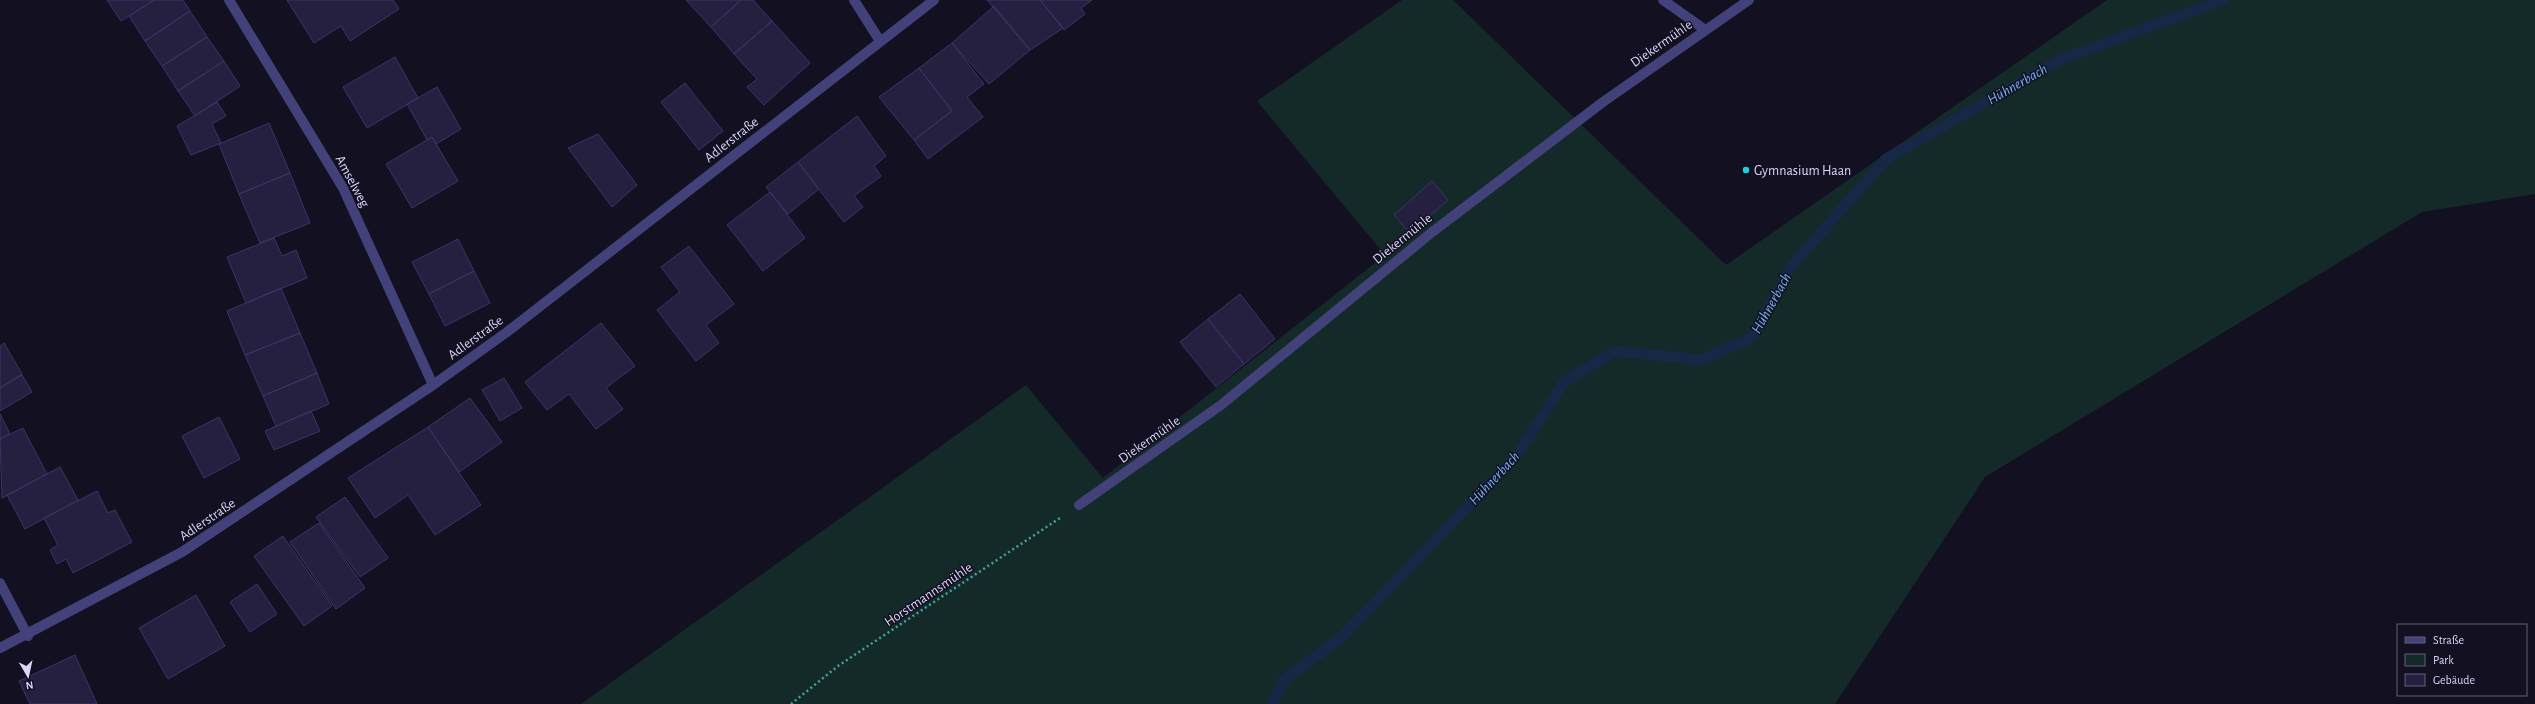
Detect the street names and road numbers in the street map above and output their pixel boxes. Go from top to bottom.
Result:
street label: Diekermühle [1628,18,1695,70]
street label: Adlerstraße [702,114,761,165]
street label: Amselweg [333,153,372,210]
street label: Diekermühle [1370,211,1435,267]
street label: Adlerstraße [445,313,506,362]
street label: Diekermühle [1116,414,1183,466]
street label: Adlerstraße [177,496,238,544]
street label: Horstmannsmühle [882,560,975,629]

